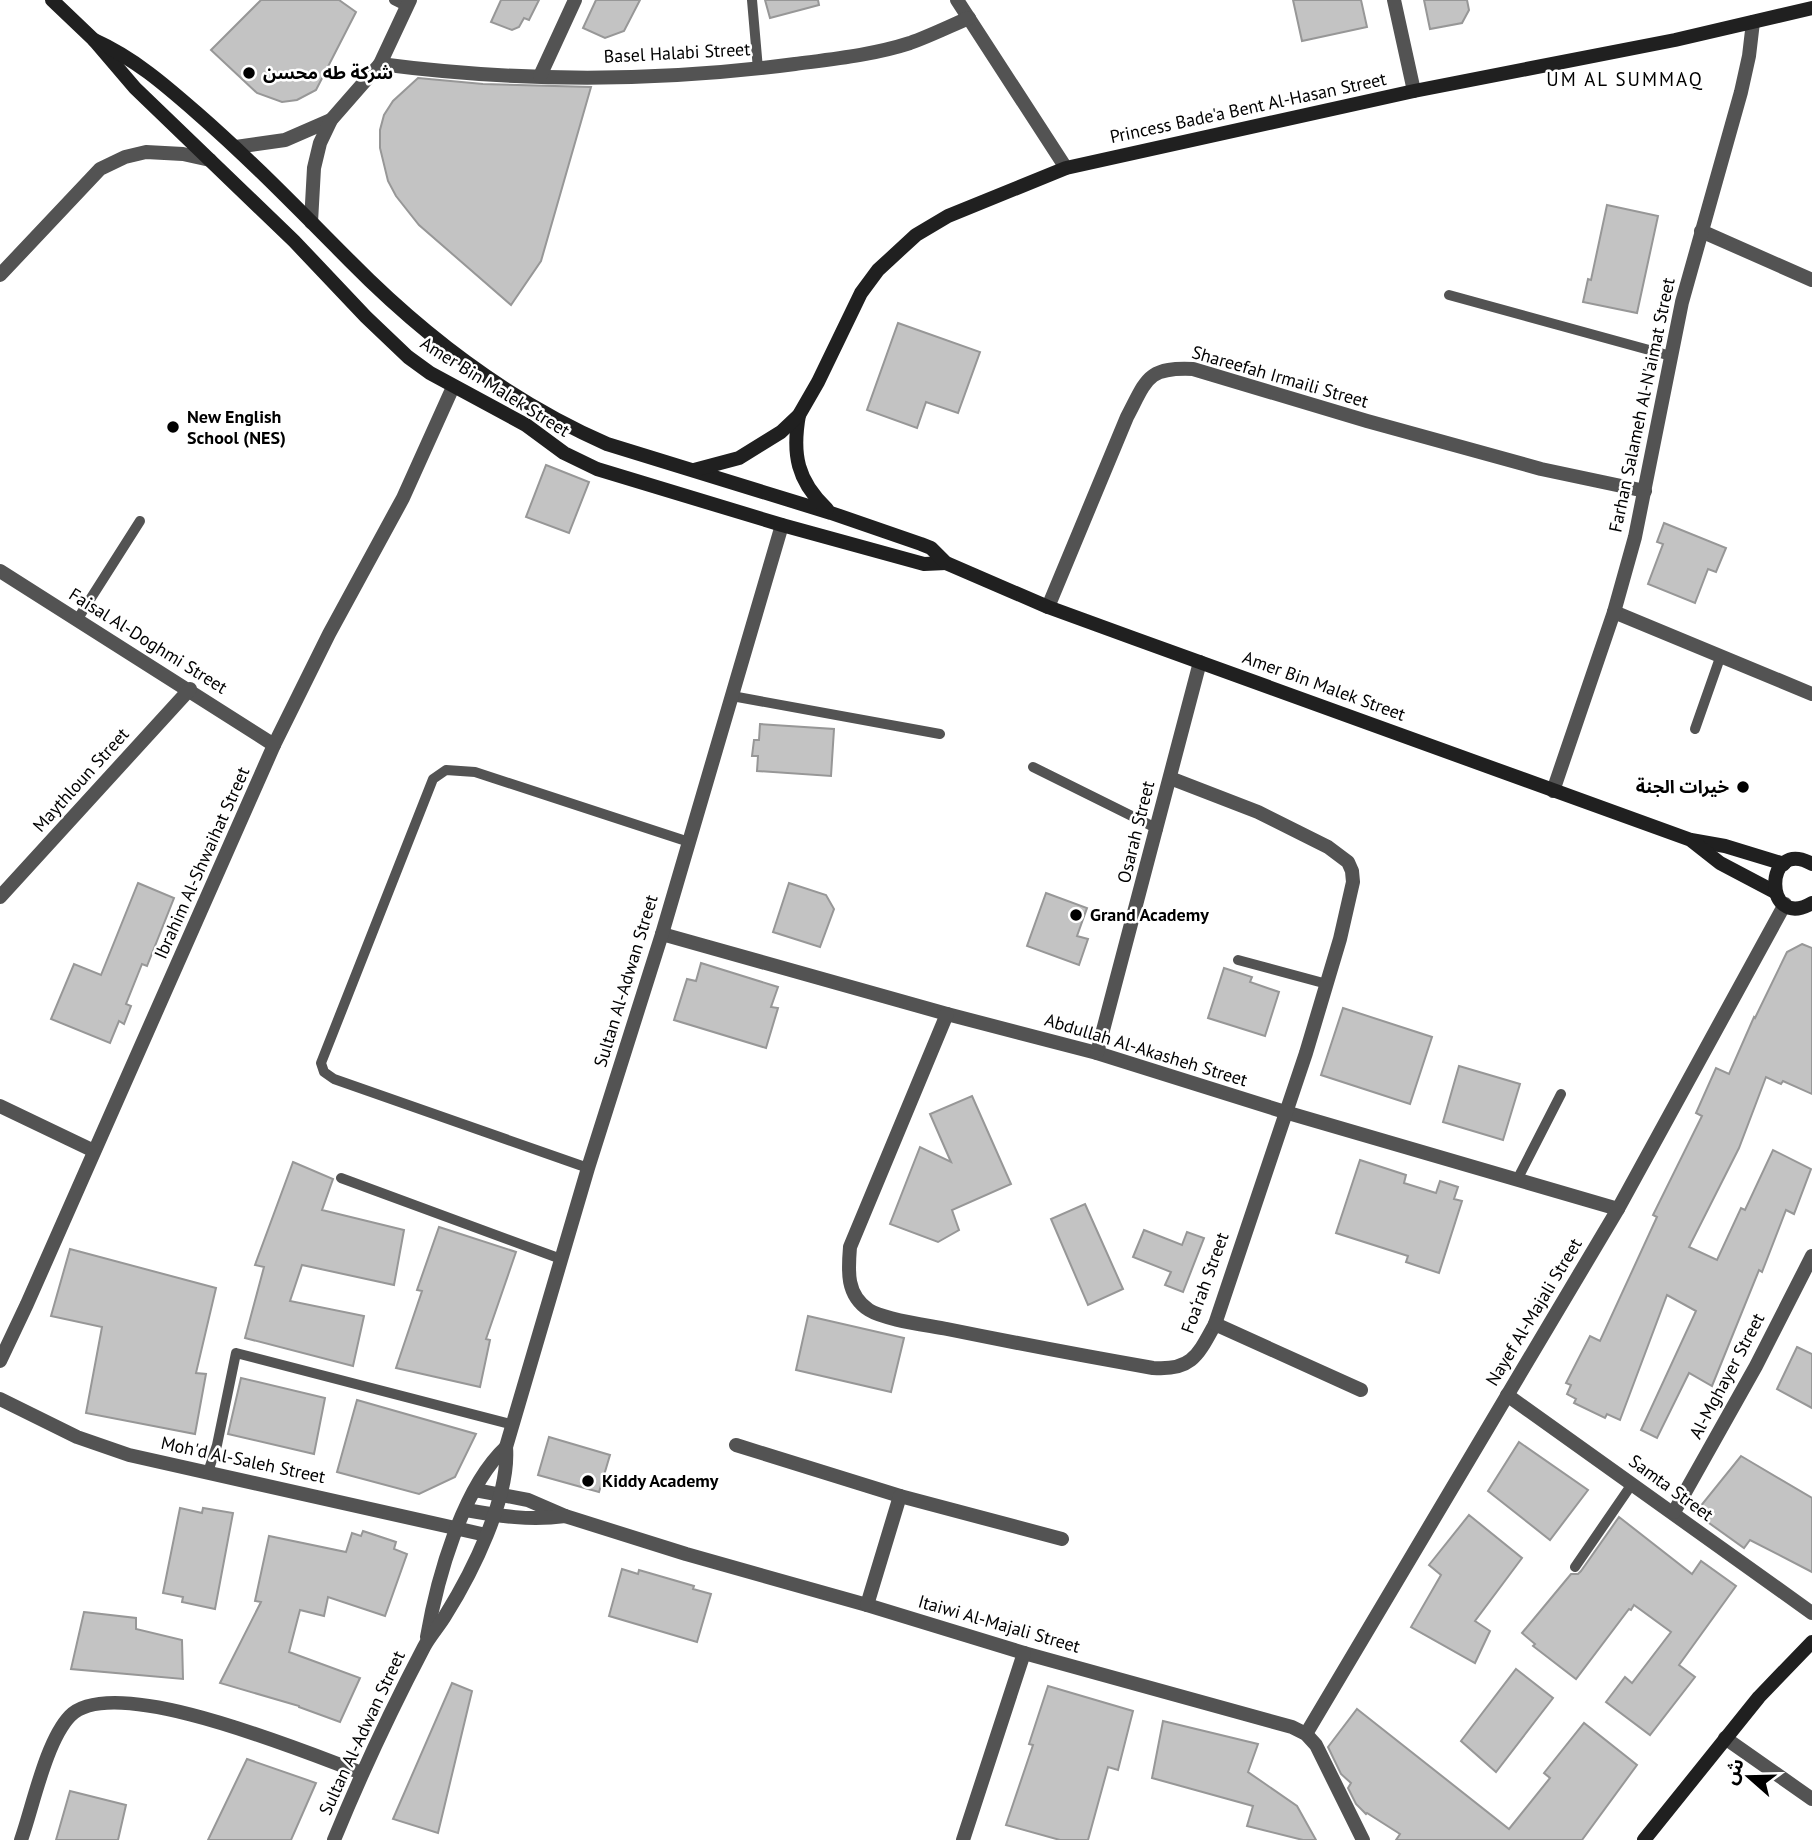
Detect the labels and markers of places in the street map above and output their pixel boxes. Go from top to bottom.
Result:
place label: شركة طه محسن [263,61,393,84]
marker: شركة طه محسن [241,65,257,81]
place label: New English School (NES) [187,405,286,449]
marker: New English School (NES) [165,419,181,435]
place label: خيرات الجنة [1636,775,1729,798]
marker: خيرات الجنة [1735,779,1751,795]
place label: Grand Academy [1090,903,1209,926]
marker: Grand Academy [1068,907,1084,923]
place label: Kiddy Academy [602,1469,719,1492]
marker: Kiddy Academy [580,1473,596,1489]

